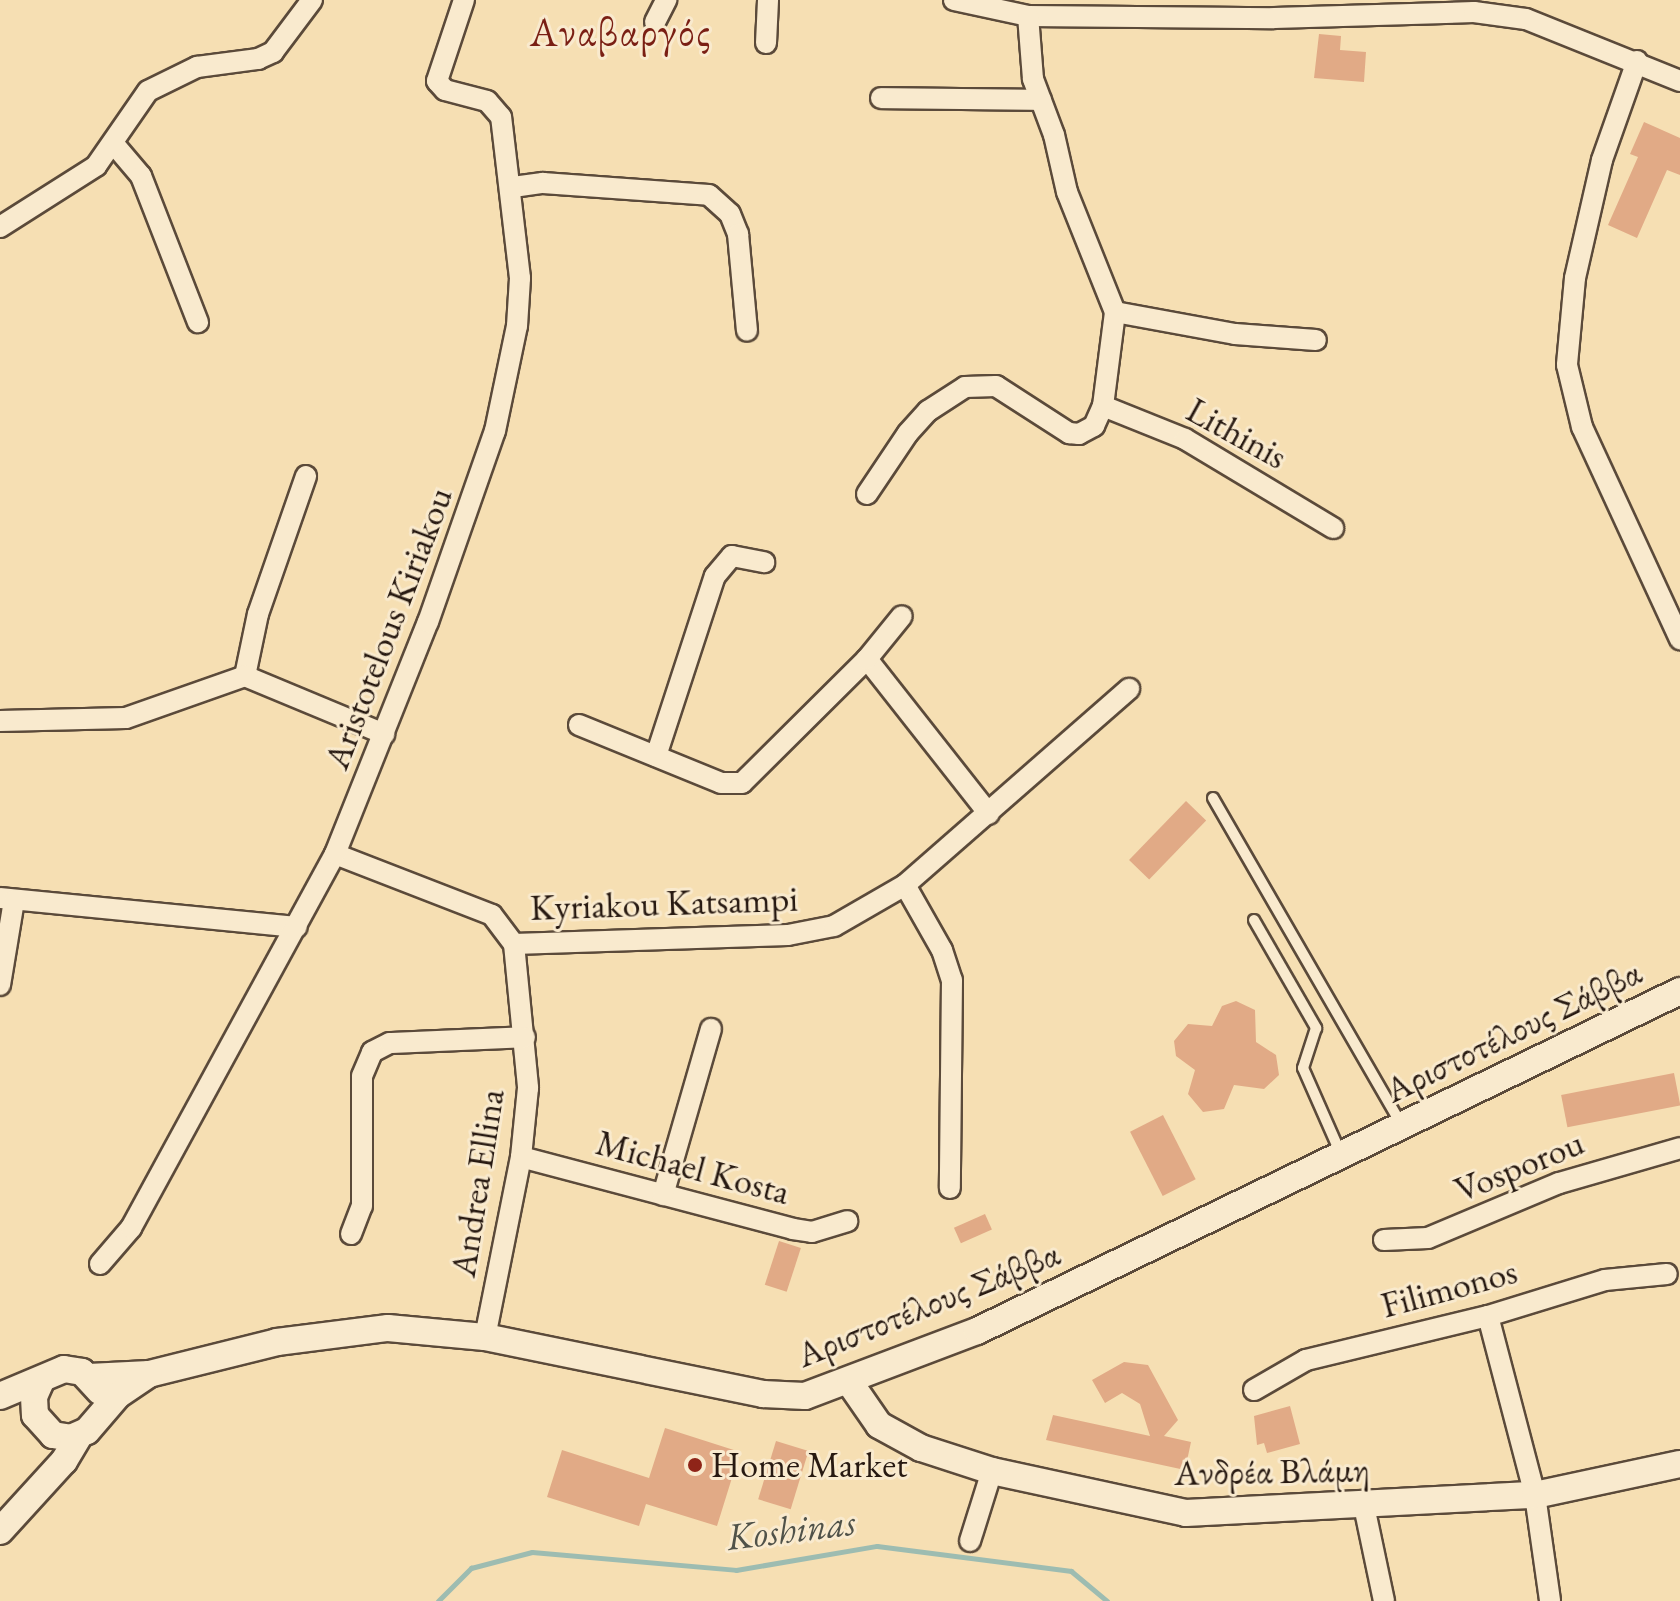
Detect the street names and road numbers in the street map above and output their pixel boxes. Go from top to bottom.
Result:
street label: Lithinis [1179,388,1295,478]
street label: Aristotelous Kiriakou [314,481,462,775]
street label: Kyriakou Katsampi [529,877,799,929]
street label: Αριστοτέλους Σάββα [1378,950,1648,1112]
street label: Andrea Ellina [441,1086,513,1280]
street label: Michael Kosta [592,1120,794,1214]
street label: Vosporou [1448,1121,1590,1211]
street label: Αριστοτέλους Σάββα [790,1232,1066,1376]
street label: Filimonos [1376,1249,1522,1327]
street label: Ανδρέα Βλάμη [1174,1448,1370,1494]

